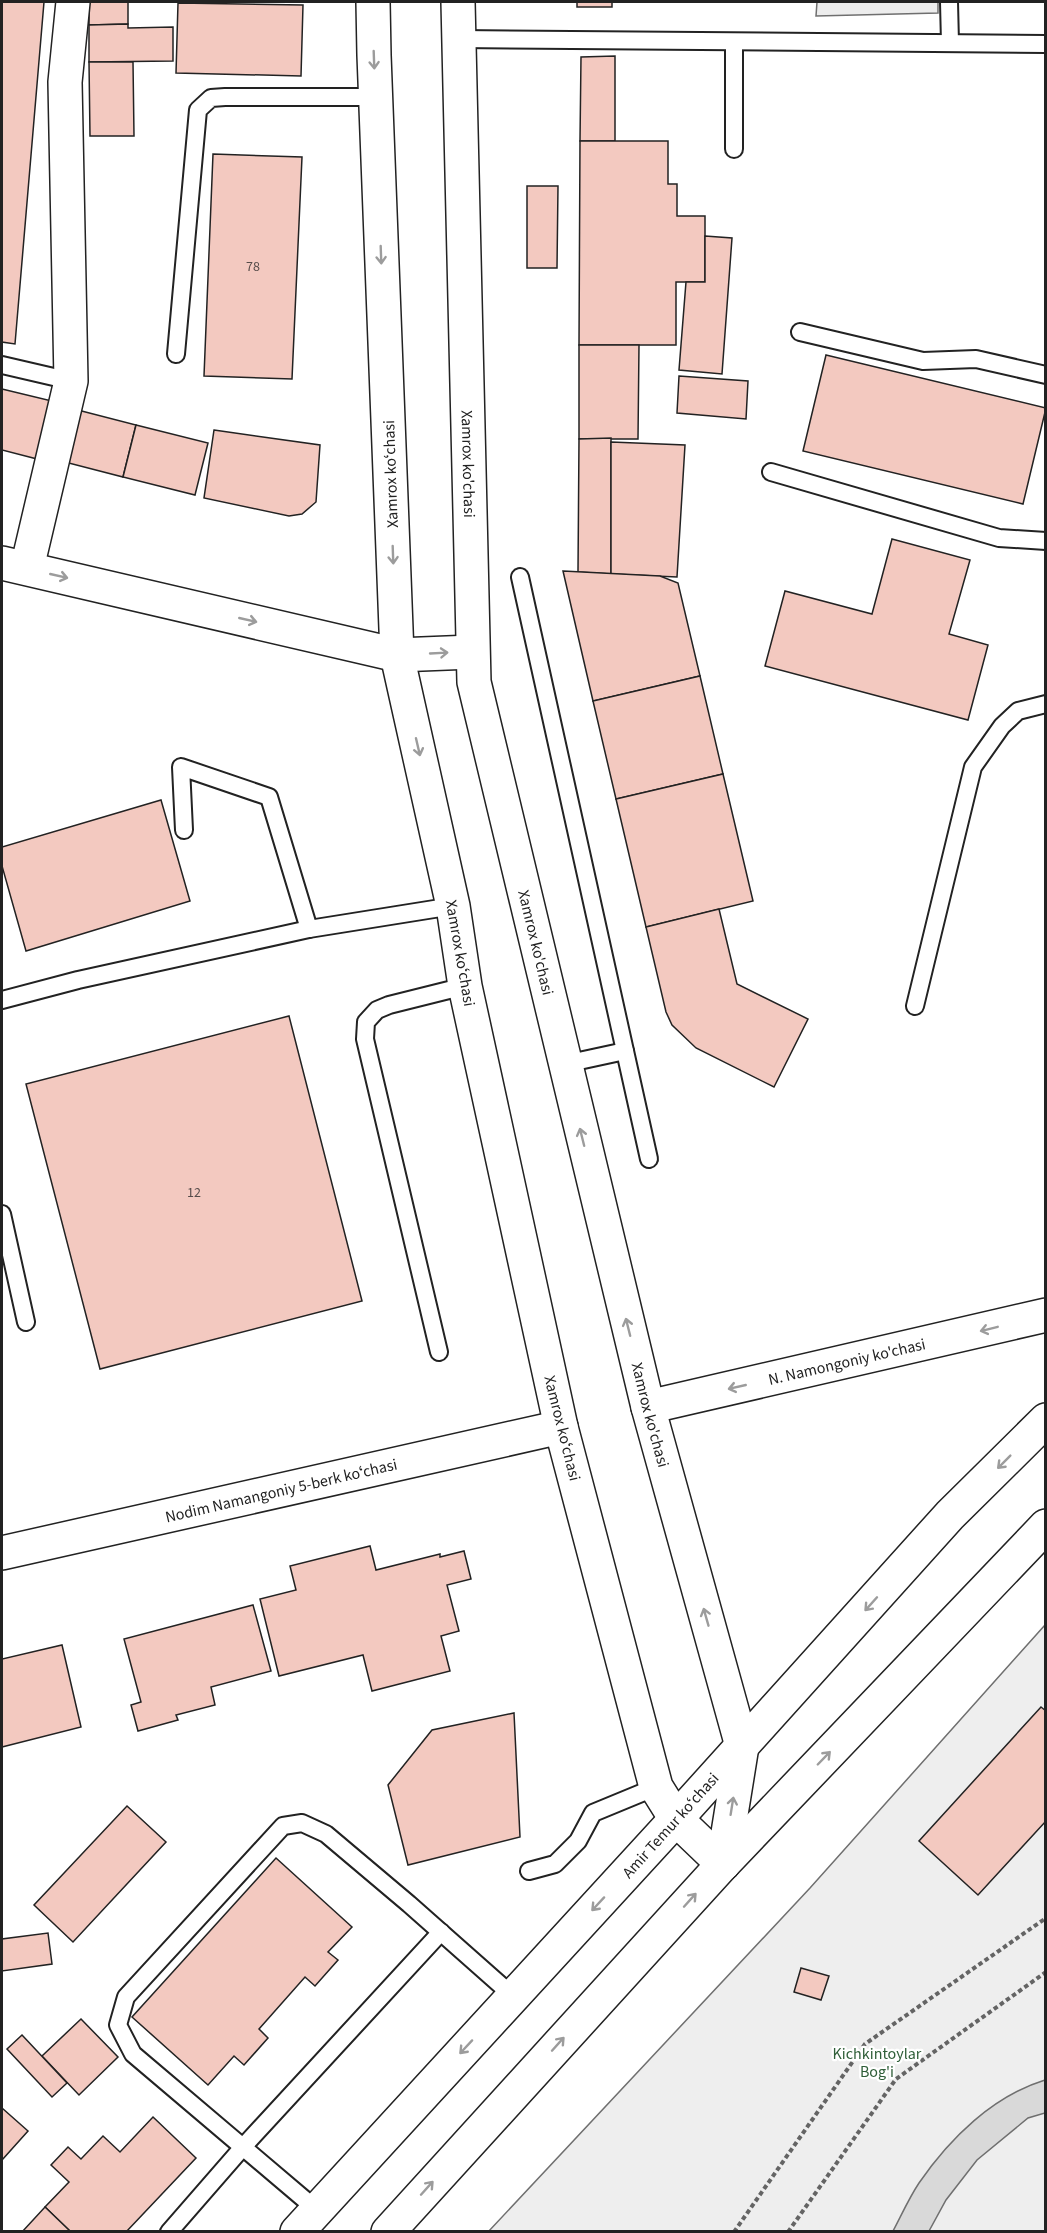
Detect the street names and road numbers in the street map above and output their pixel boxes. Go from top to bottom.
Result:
street label: Xamrox ko'chasi [456,410,480,518]
street label: Xamrox koʻchasi [378,420,404,528]
street label: Xamrox ko'chasi [512,888,559,998]
street label: Xamrox koʻchasi [440,898,480,1008]
street label: N. Namongoniy ko'chasi [766,1333,928,1391]
street label: Xamrox ko'chasi [626,1360,674,1470]
street label: Xamrox koʻchasi [538,1373,586,1483]
street label: Nodim Namangoniy 5-berk koʻchasi [163,1454,399,1528]
street label: Amir Temur koʻchasi [617,1768,724,1883]

